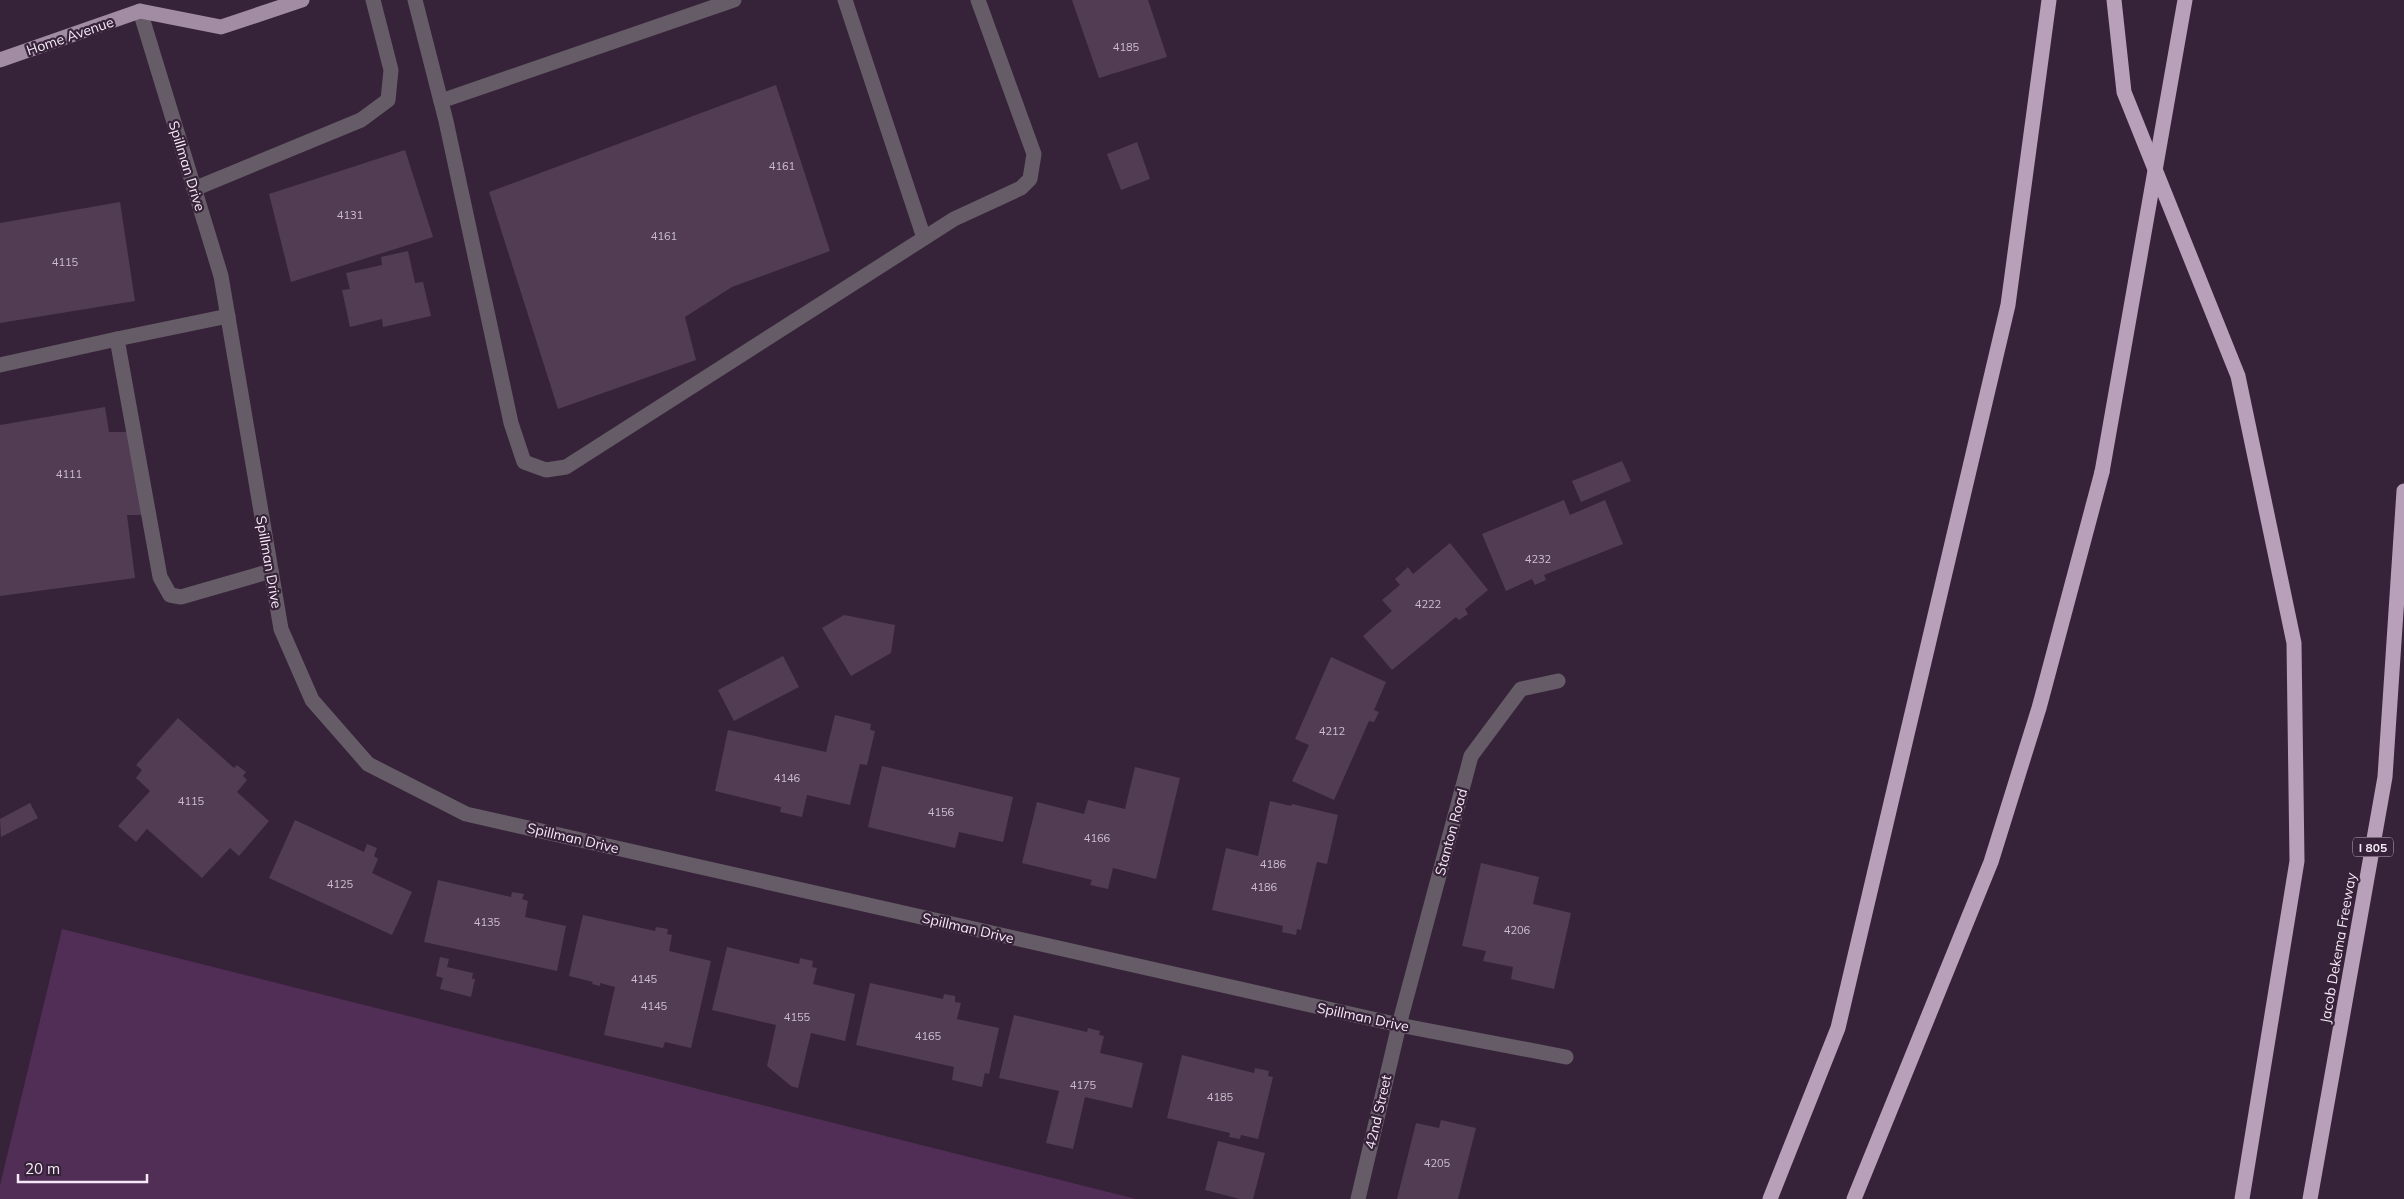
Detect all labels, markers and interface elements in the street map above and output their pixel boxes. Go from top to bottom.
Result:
street label: Home Avenue [24,13,116,59]
house number: 4185 [1113,40,1140,54]
street label: Spillman Drive [165,119,209,213]
house number: 4161 [769,159,795,173]
house number: 4131 [337,208,363,222]
house number: 4161 [651,229,677,243]
house number: 4115 [52,255,79,269]
house number: 4111 [56,467,82,481]
street label: Spillman Drive [252,514,286,610]
house number: 4232 [1525,552,1552,566]
house number: 4222 [1415,597,1442,611]
house number: 4212 [1319,724,1346,738]
house number: 4146 [774,771,801,785]
street label: Stanton Road [1431,787,1471,877]
house number: 4115 [178,794,205,808]
house number: 4156 [928,805,955,819]
street label: Spillman Drive [525,819,621,857]
house number: 4166 [1084,831,1111,845]
road number: I 805 [2353,838,2393,856]
house number: 4186 [1260,857,1287,871]
street label: Jacob Dekema Freeway [2316,871,2360,1025]
house number: 4125 [327,877,354,891]
house number: 4186 [1251,880,1278,894]
street label: Spillman Drive [920,909,1016,947]
house number: 4135 [474,915,501,929]
house number: 4206 [1504,923,1531,937]
house number: 4145 [631,972,658,986]
street label: Spillman Drive [1315,998,1411,1036]
house number: 4145 [641,999,668,1013]
house number: 4155 [784,1010,811,1024]
house number: 4165 [915,1029,942,1043]
street label: 42nd Street [1361,1073,1395,1151]
house number: 4175 [1070,1078,1097,1092]
house number: 4185 [1207,1090,1234,1104]
scale bar [18,1152,146,1184]
house number: 4205 [1424,1156,1451,1170]
text: 20 m [25,1159,60,1178]

